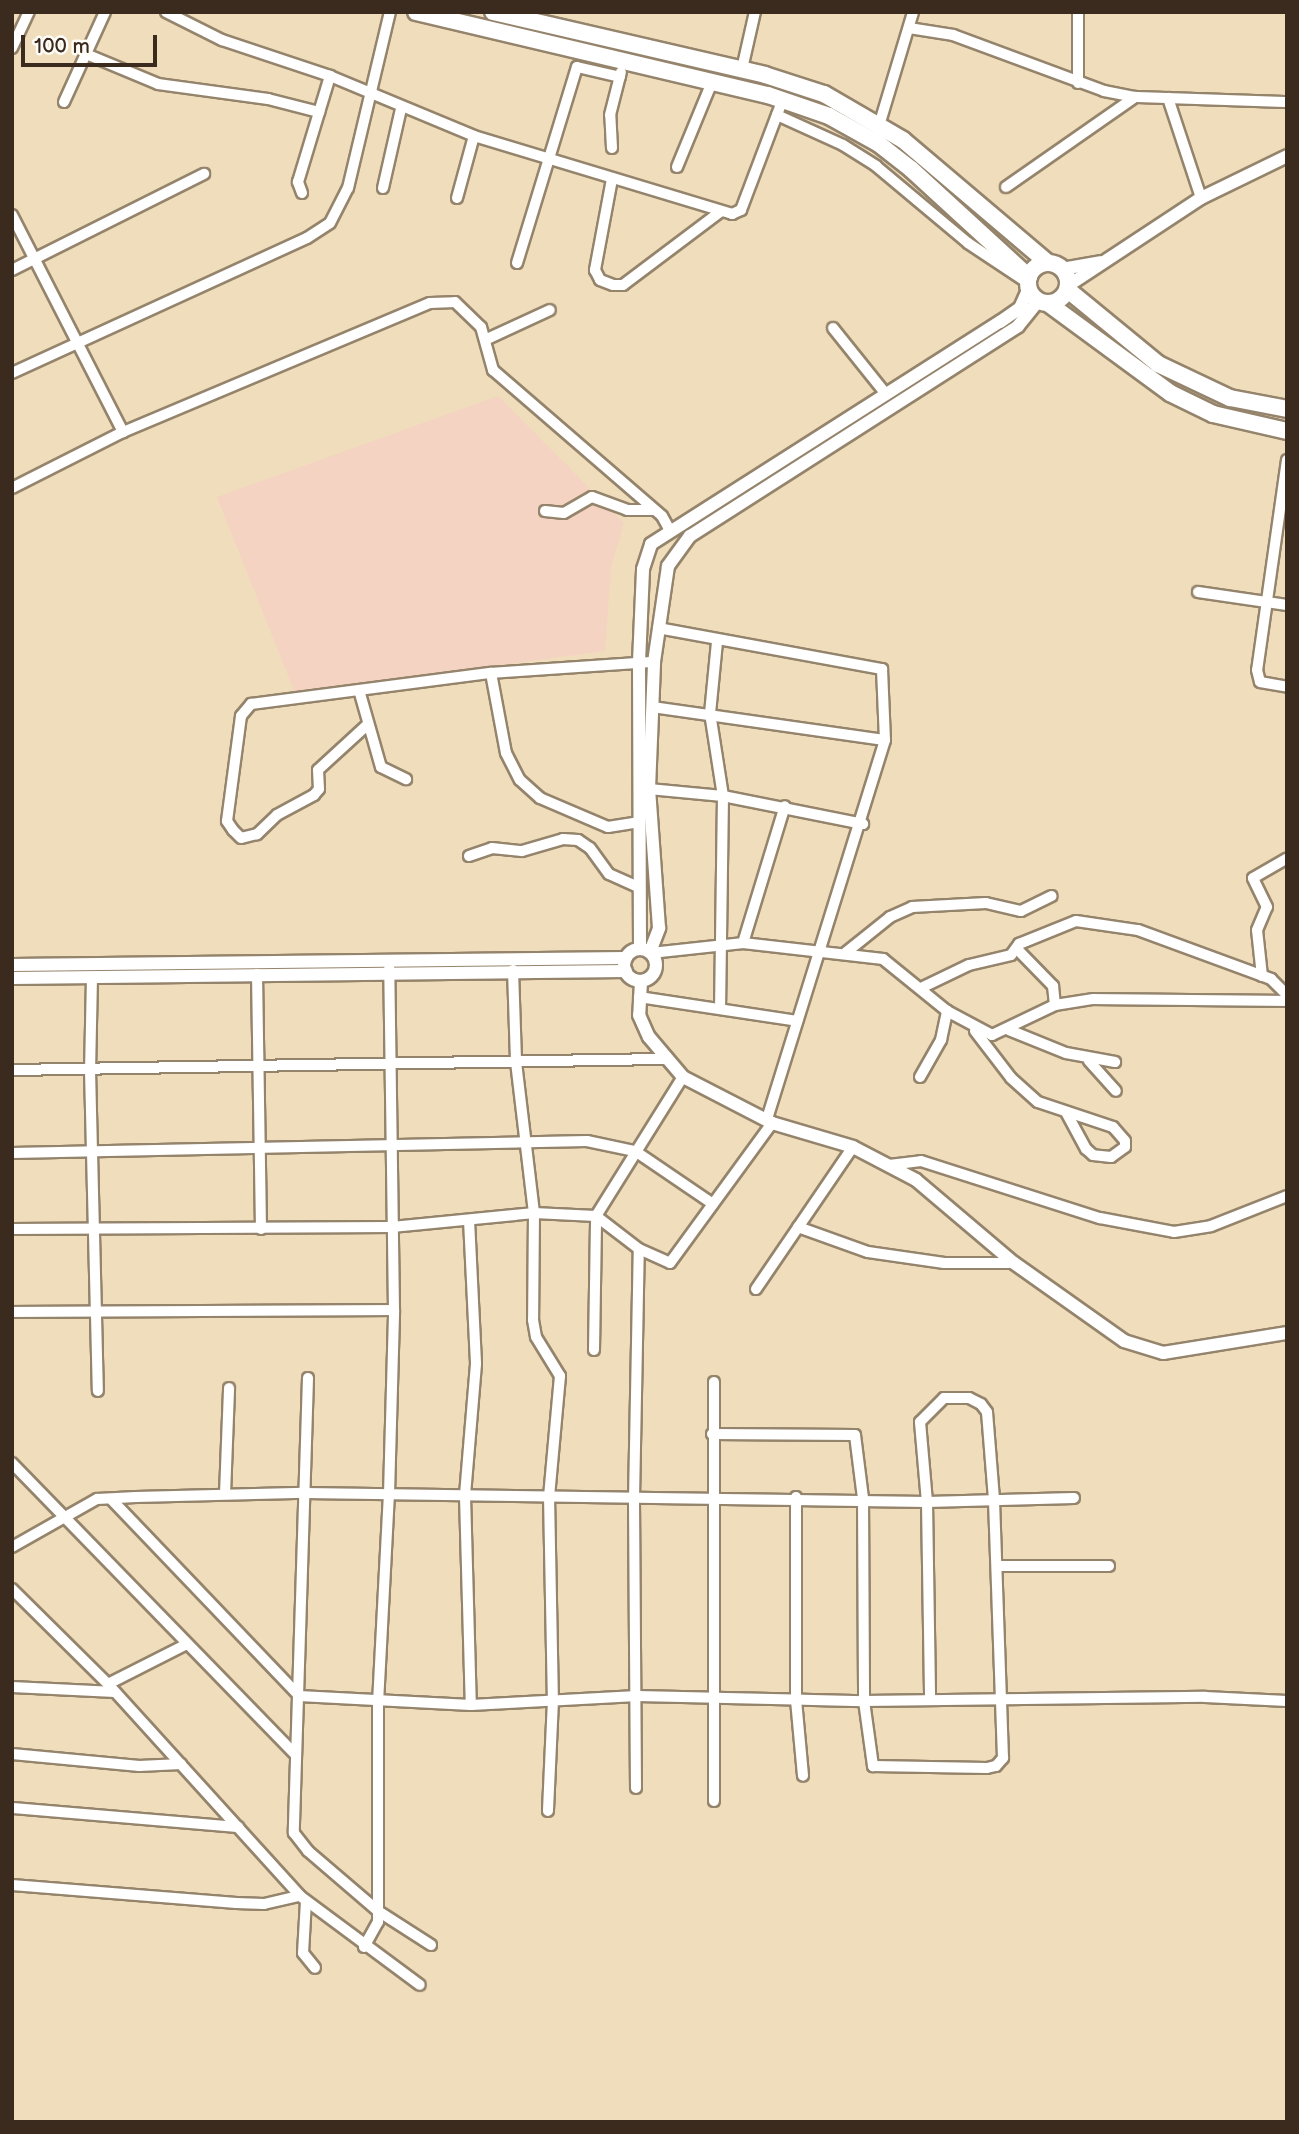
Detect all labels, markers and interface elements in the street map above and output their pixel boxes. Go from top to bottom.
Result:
scale bar [24,21,161,65]
text: 100 m [34,34,90,59]

